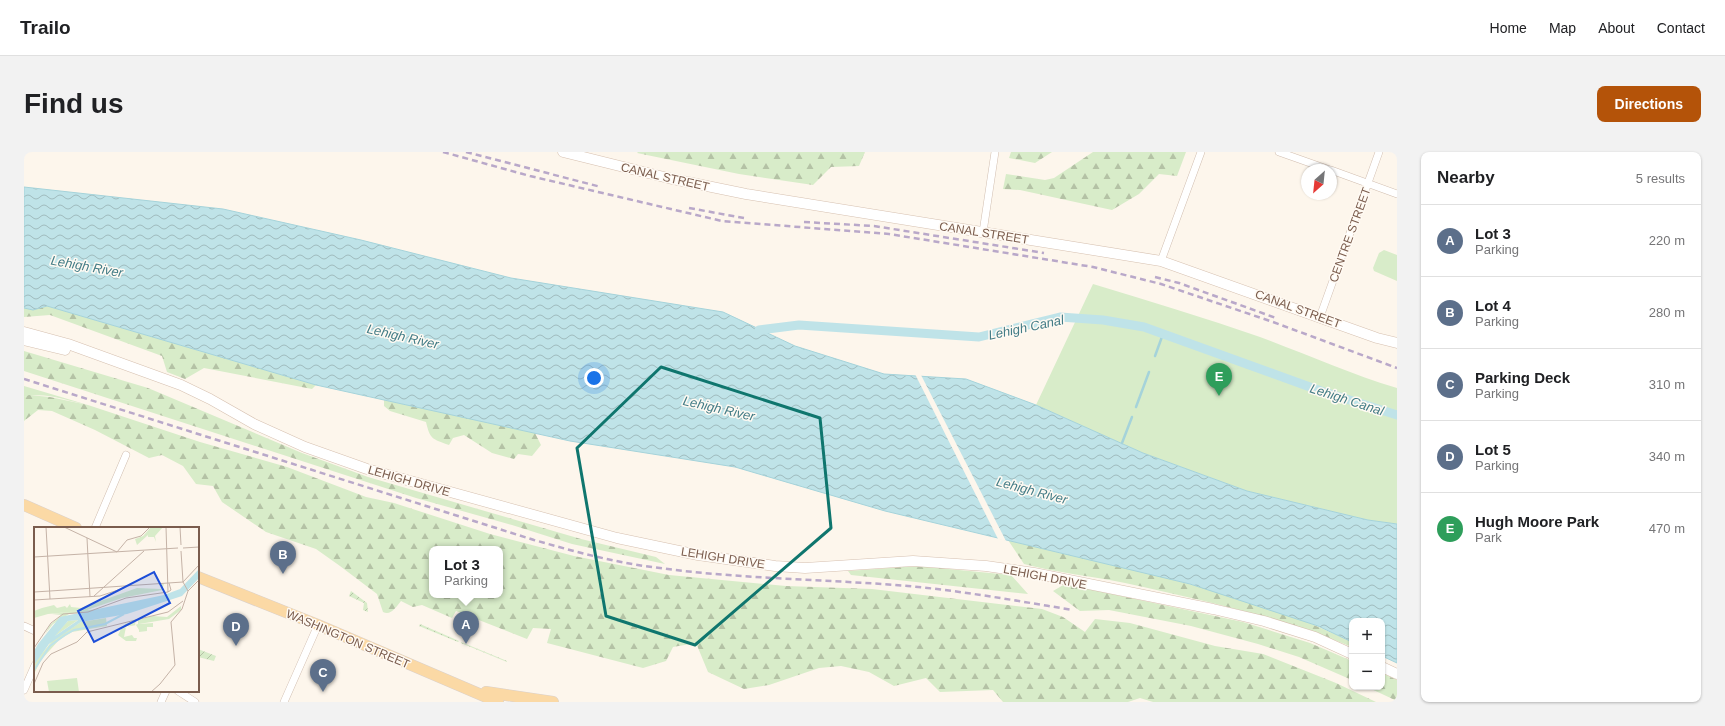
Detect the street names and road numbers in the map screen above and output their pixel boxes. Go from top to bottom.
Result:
street label: CANAL STREET [619,160,711,194]
street label: CENTRE STREET [1326,185,1374,284]
street label: CANAL STREET [938,219,1030,247]
street label: CANAL STREET [1253,287,1343,331]
street label: LEHIGH DRIVE [366,463,452,499]
street label: LEHIGH DRIVE [680,544,766,572]
street label: LEHIGH DRIVE [1002,562,1088,592]
street label: WASHINGTON STREET [284,607,412,672]

